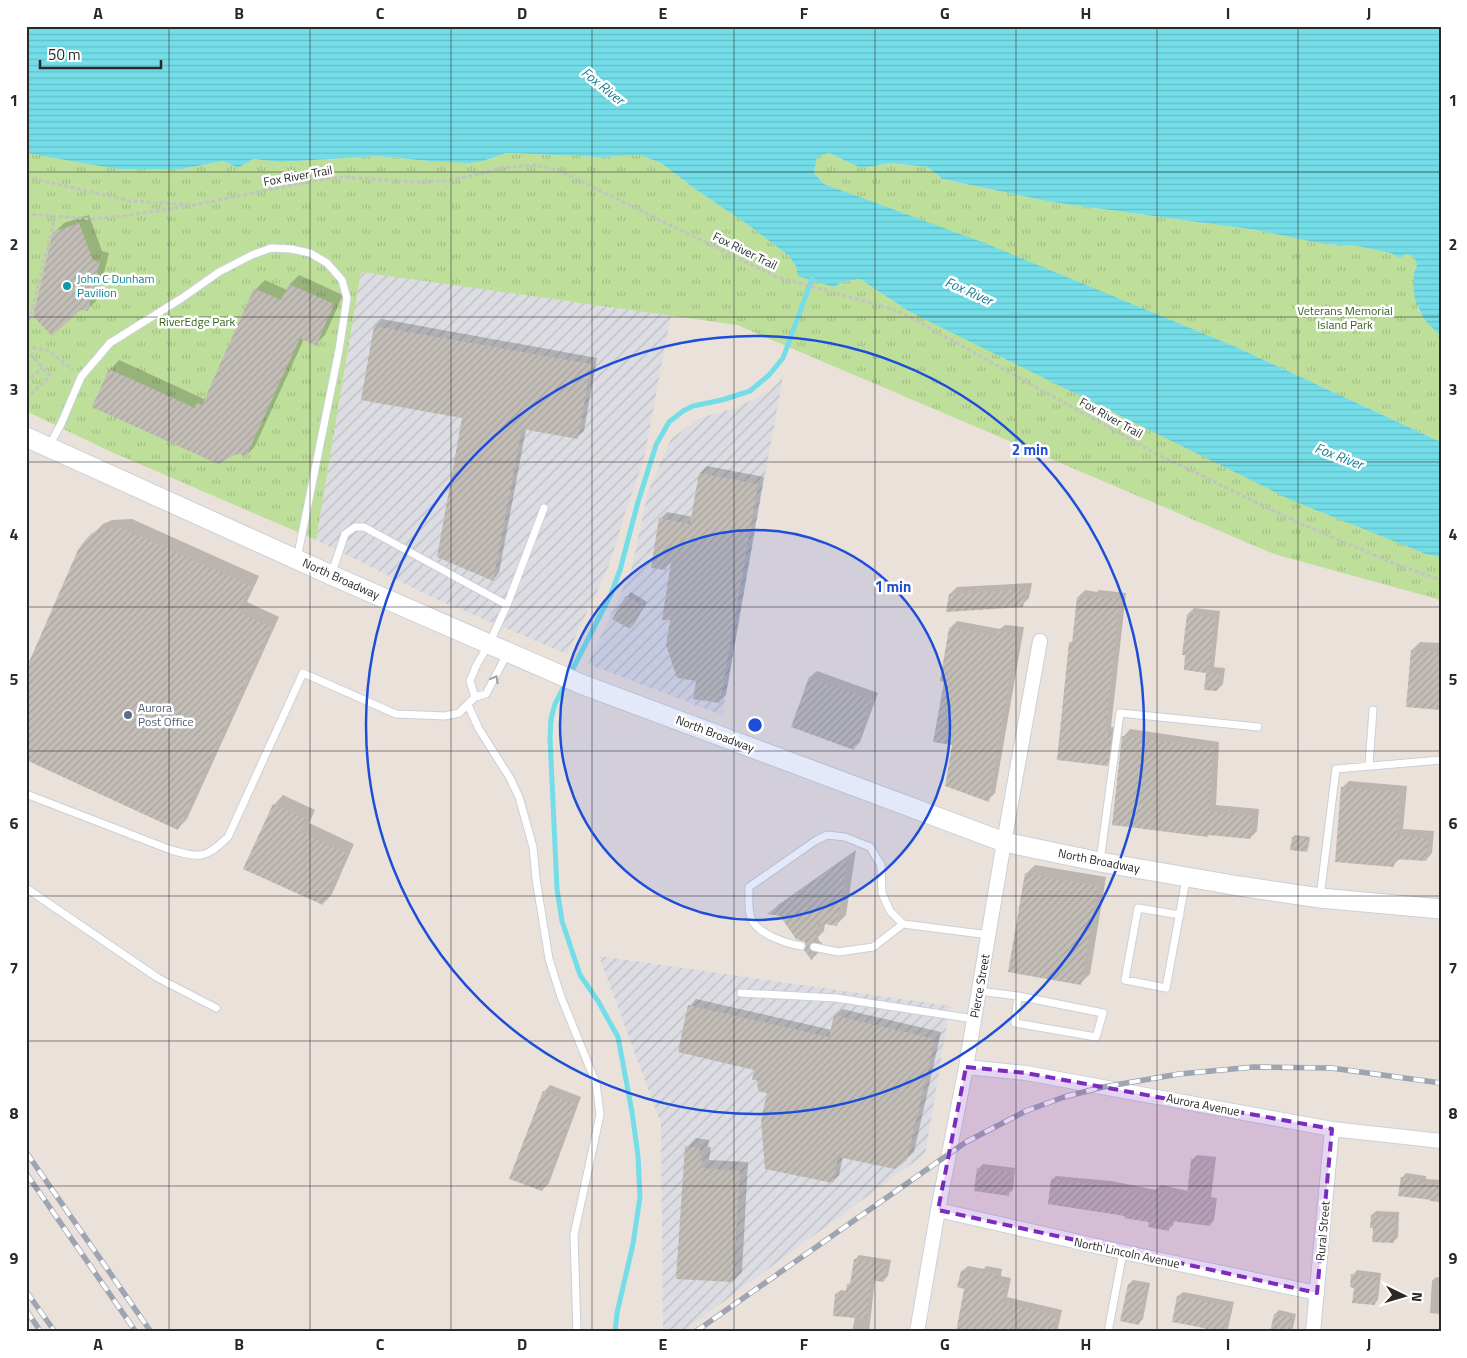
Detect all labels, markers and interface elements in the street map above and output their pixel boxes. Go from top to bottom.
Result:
text: A [93,1,103,25]
text: B [234,1,244,25]
text: C [376,1,385,25]
text: D [517,1,527,25]
text: E [659,1,668,25]
text: F [800,1,809,25]
text: G [940,1,950,25]
text: H [1081,1,1091,25]
text: I [1226,1,1230,25]
text: J [1367,1,1371,25]
scale bar [40,38,161,70]
text: 50 m [48,43,81,66]
water label: Fox River [577,62,631,111]
text: 1 [10,88,18,112]
text: 1 [1449,88,1457,112]
street label: Fox River Trail [262,160,334,191]
street label: Fox River Trail [710,227,781,274]
text: 2 [10,232,18,256]
text: 2 [1449,232,1457,256]
place label: John C Dunham Pavilion [77,269,155,302]
water label: Fox River [942,271,998,311]
marker: John C Dunham Pavilion [61,280,73,292]
park label: Veterans Memorial Island Park [1297,301,1393,334]
park label: RiverEdge Park [159,312,236,331]
text: 3 [10,377,18,401]
text: 3 [1449,377,1457,401]
street label: Fox River Trail [1076,392,1146,443]
water label: Fox River [1312,437,1368,475]
text: 2 min [1012,438,1048,461]
text: 4 [10,522,19,546]
text: 4 [1449,522,1458,546]
street label: North Broadway [300,553,383,604]
text: 1 min [875,575,911,598]
text: 5 [10,667,19,691]
text: 5 [1449,667,1458,691]
one-way arrow [489,675,499,684]
place label: Aurora Post Office [138,698,194,731]
marker: Aurora Post Office [122,709,134,721]
street label: North Broadway [673,710,757,757]
centre of rings [746,716,764,734]
text: 6 [10,811,19,835]
text: 6 [1449,811,1458,835]
street label: North Broadway [1057,843,1142,878]
street label: Pierce Street [965,952,995,1019]
text: 7 [10,956,18,980]
text: 7 [1449,956,1457,980]
street label: Aurora Avenue [1165,1088,1241,1121]
text: 8 [10,1101,19,1125]
text: 8 [1449,1101,1458,1125]
street label: Rural Street [1310,1199,1335,1262]
street label: North Lincoln Avenue [1073,1232,1182,1273]
text: 9 [10,1246,19,1270]
text: 9 [1449,1246,1458,1270]
north arrow [1380,1270,1430,1320]
text: N [1407,1291,1428,1303]
text: A [93,1332,103,1356]
text: B [234,1332,244,1356]
text: C [376,1332,385,1356]
text: D [517,1332,527,1356]
text: E [659,1332,668,1356]
text: F [800,1332,809,1356]
text: G [940,1332,950,1356]
text: H [1081,1332,1091,1356]
text: I [1226,1332,1230,1356]
text: J [1367,1332,1371,1356]

